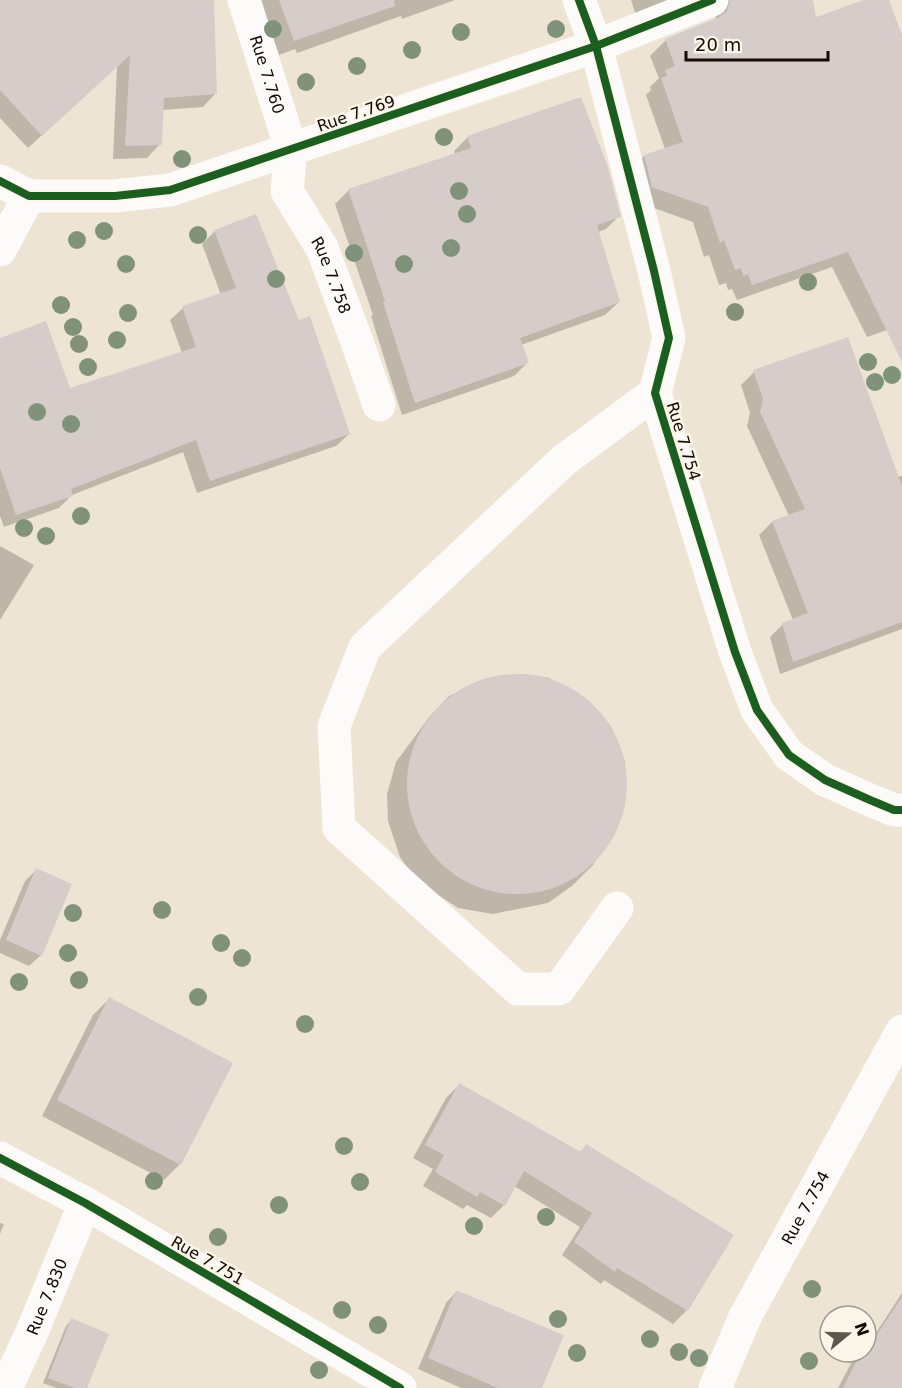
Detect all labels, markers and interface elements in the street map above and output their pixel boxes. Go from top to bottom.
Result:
scale bar [686,24,828,62]
street label: Rue 7.760 [246,33,288,116]
text: 20 m [695,34,741,55]
street label: Rue 7.769 [315,91,398,136]
street label: Rue 7.758 [307,233,355,316]
street label: Rue 7.754 [663,400,704,483]
street label: Rue 7.754 [778,1168,833,1248]
street label: Rue 7.751 [168,1232,248,1289]
street label: Rue 7.830 [23,1256,71,1338]
north arrow [818,1304,878,1364]
text: N [851,1320,873,1339]

